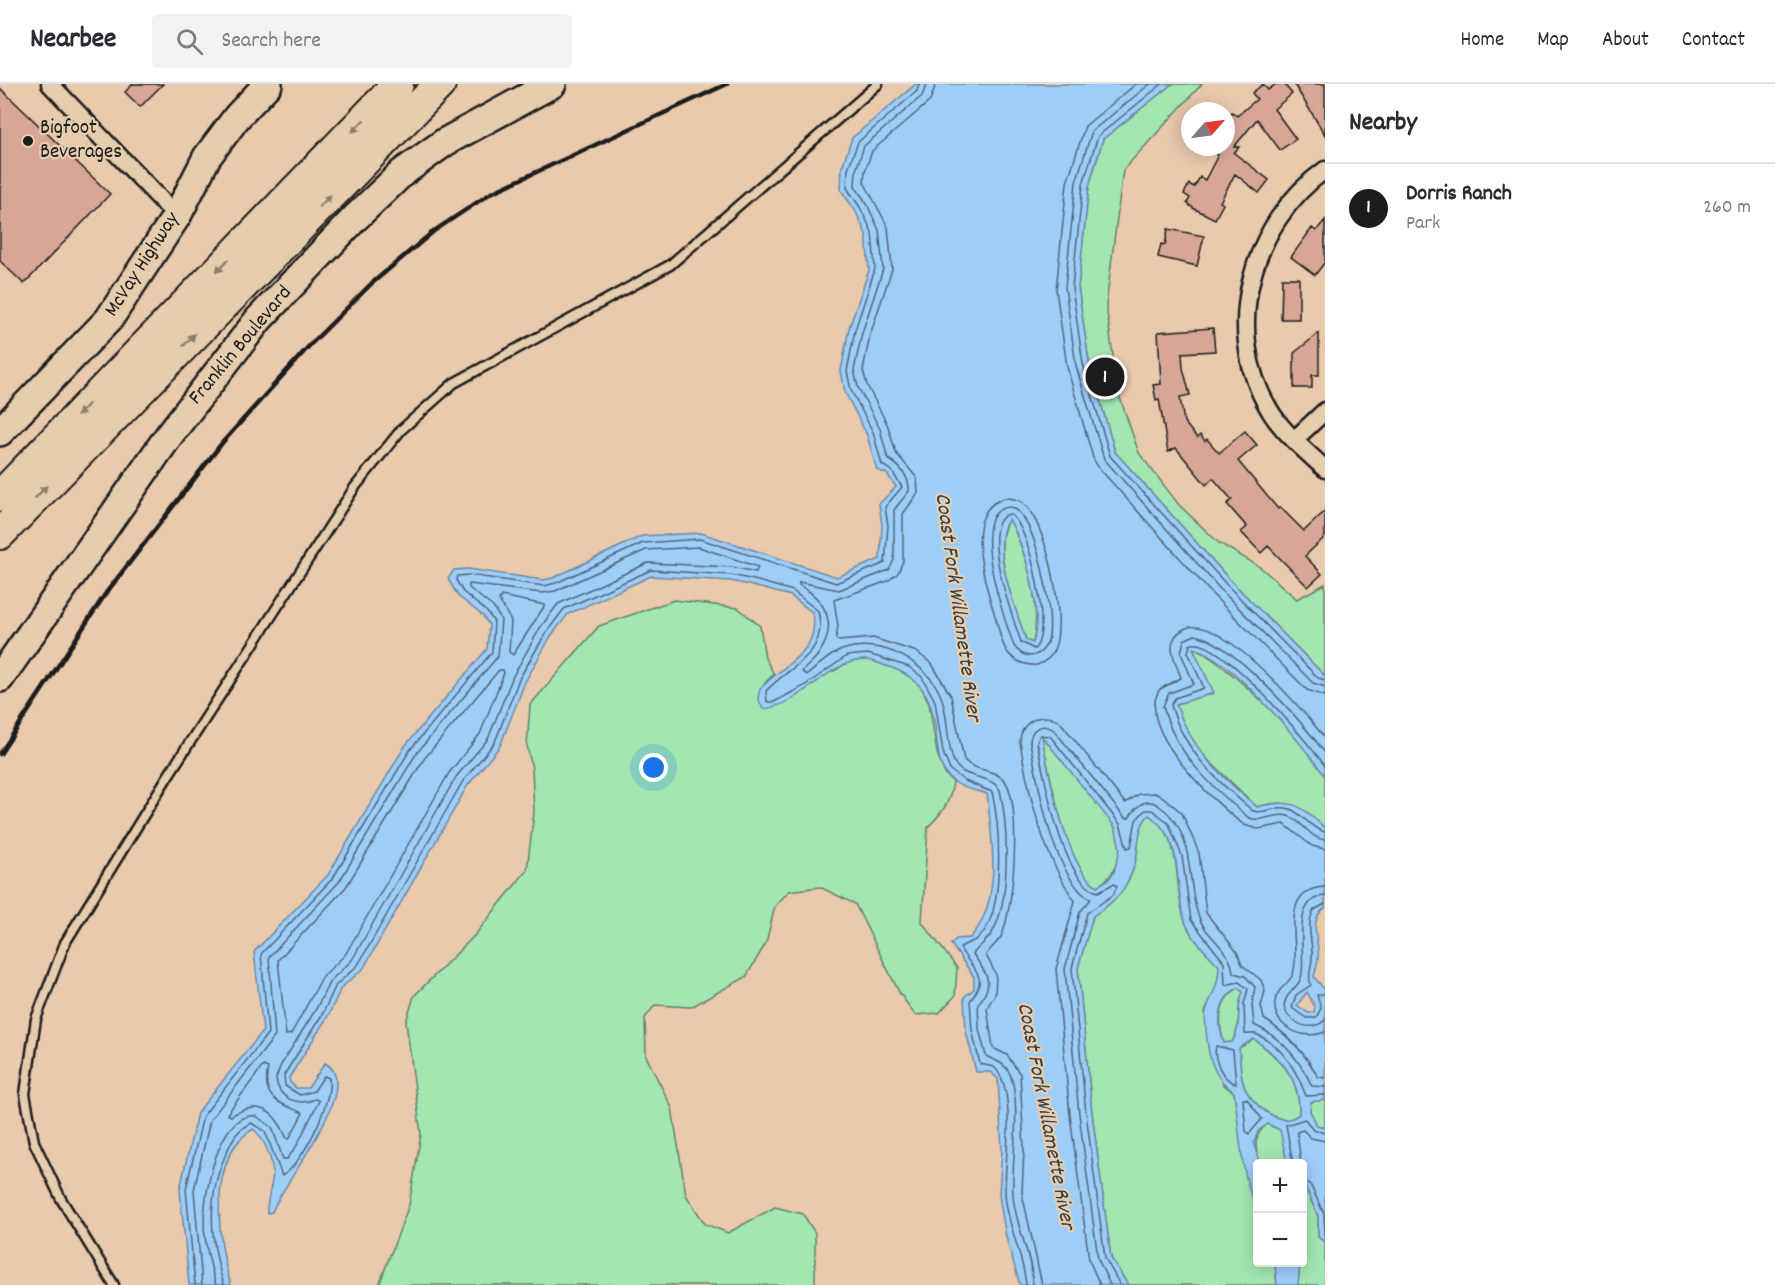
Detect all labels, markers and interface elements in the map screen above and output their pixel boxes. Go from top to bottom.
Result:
search box [152,14,572,68]
text: Nearbee [30,21,116,61]
icon: search [173,25,206,58]
text: Search here [221,26,321,57]
text: Home [1460,26,1504,56]
text: Map [1537,26,1569,56]
text: About [1602,26,1649,56]
text: Contact [1682,26,1745,56]
north arrow [1181,102,1235,156]
text: Nearby [1349,105,1417,142]
place label: Bigfoot Beverages [40,114,122,168]
one-way arrow [351,119,365,133]
marker: Bigfoot Beverages [21,134,35,148]
text: Dorris Ranch [1406,179,1512,210]
text: 1 [1366,194,1371,222]
text: 260 m [1703,194,1751,222]
one-way arrow [318,195,332,209]
street label: McVay Highway [98,206,188,323]
text: Park [1406,210,1440,238]
one-way arrow [215,259,229,274]
street label: Franklin Boulevard [182,280,300,412]
one-way arrow [182,333,196,348]
pin: 1 [1086,354,1124,400]
one-way arrow [77,402,91,416]
one-way arrow [33,486,47,500]
water label: Coast Fork Willamette River [926,491,989,726]
your location [639,753,668,782]
water label: Coast Fork Willamette River [1008,1000,1083,1235]
map controls [1253,1159,1307,1267]
button: + [1253,1159,1307,1213]
button: − [1253,1213,1307,1267]

